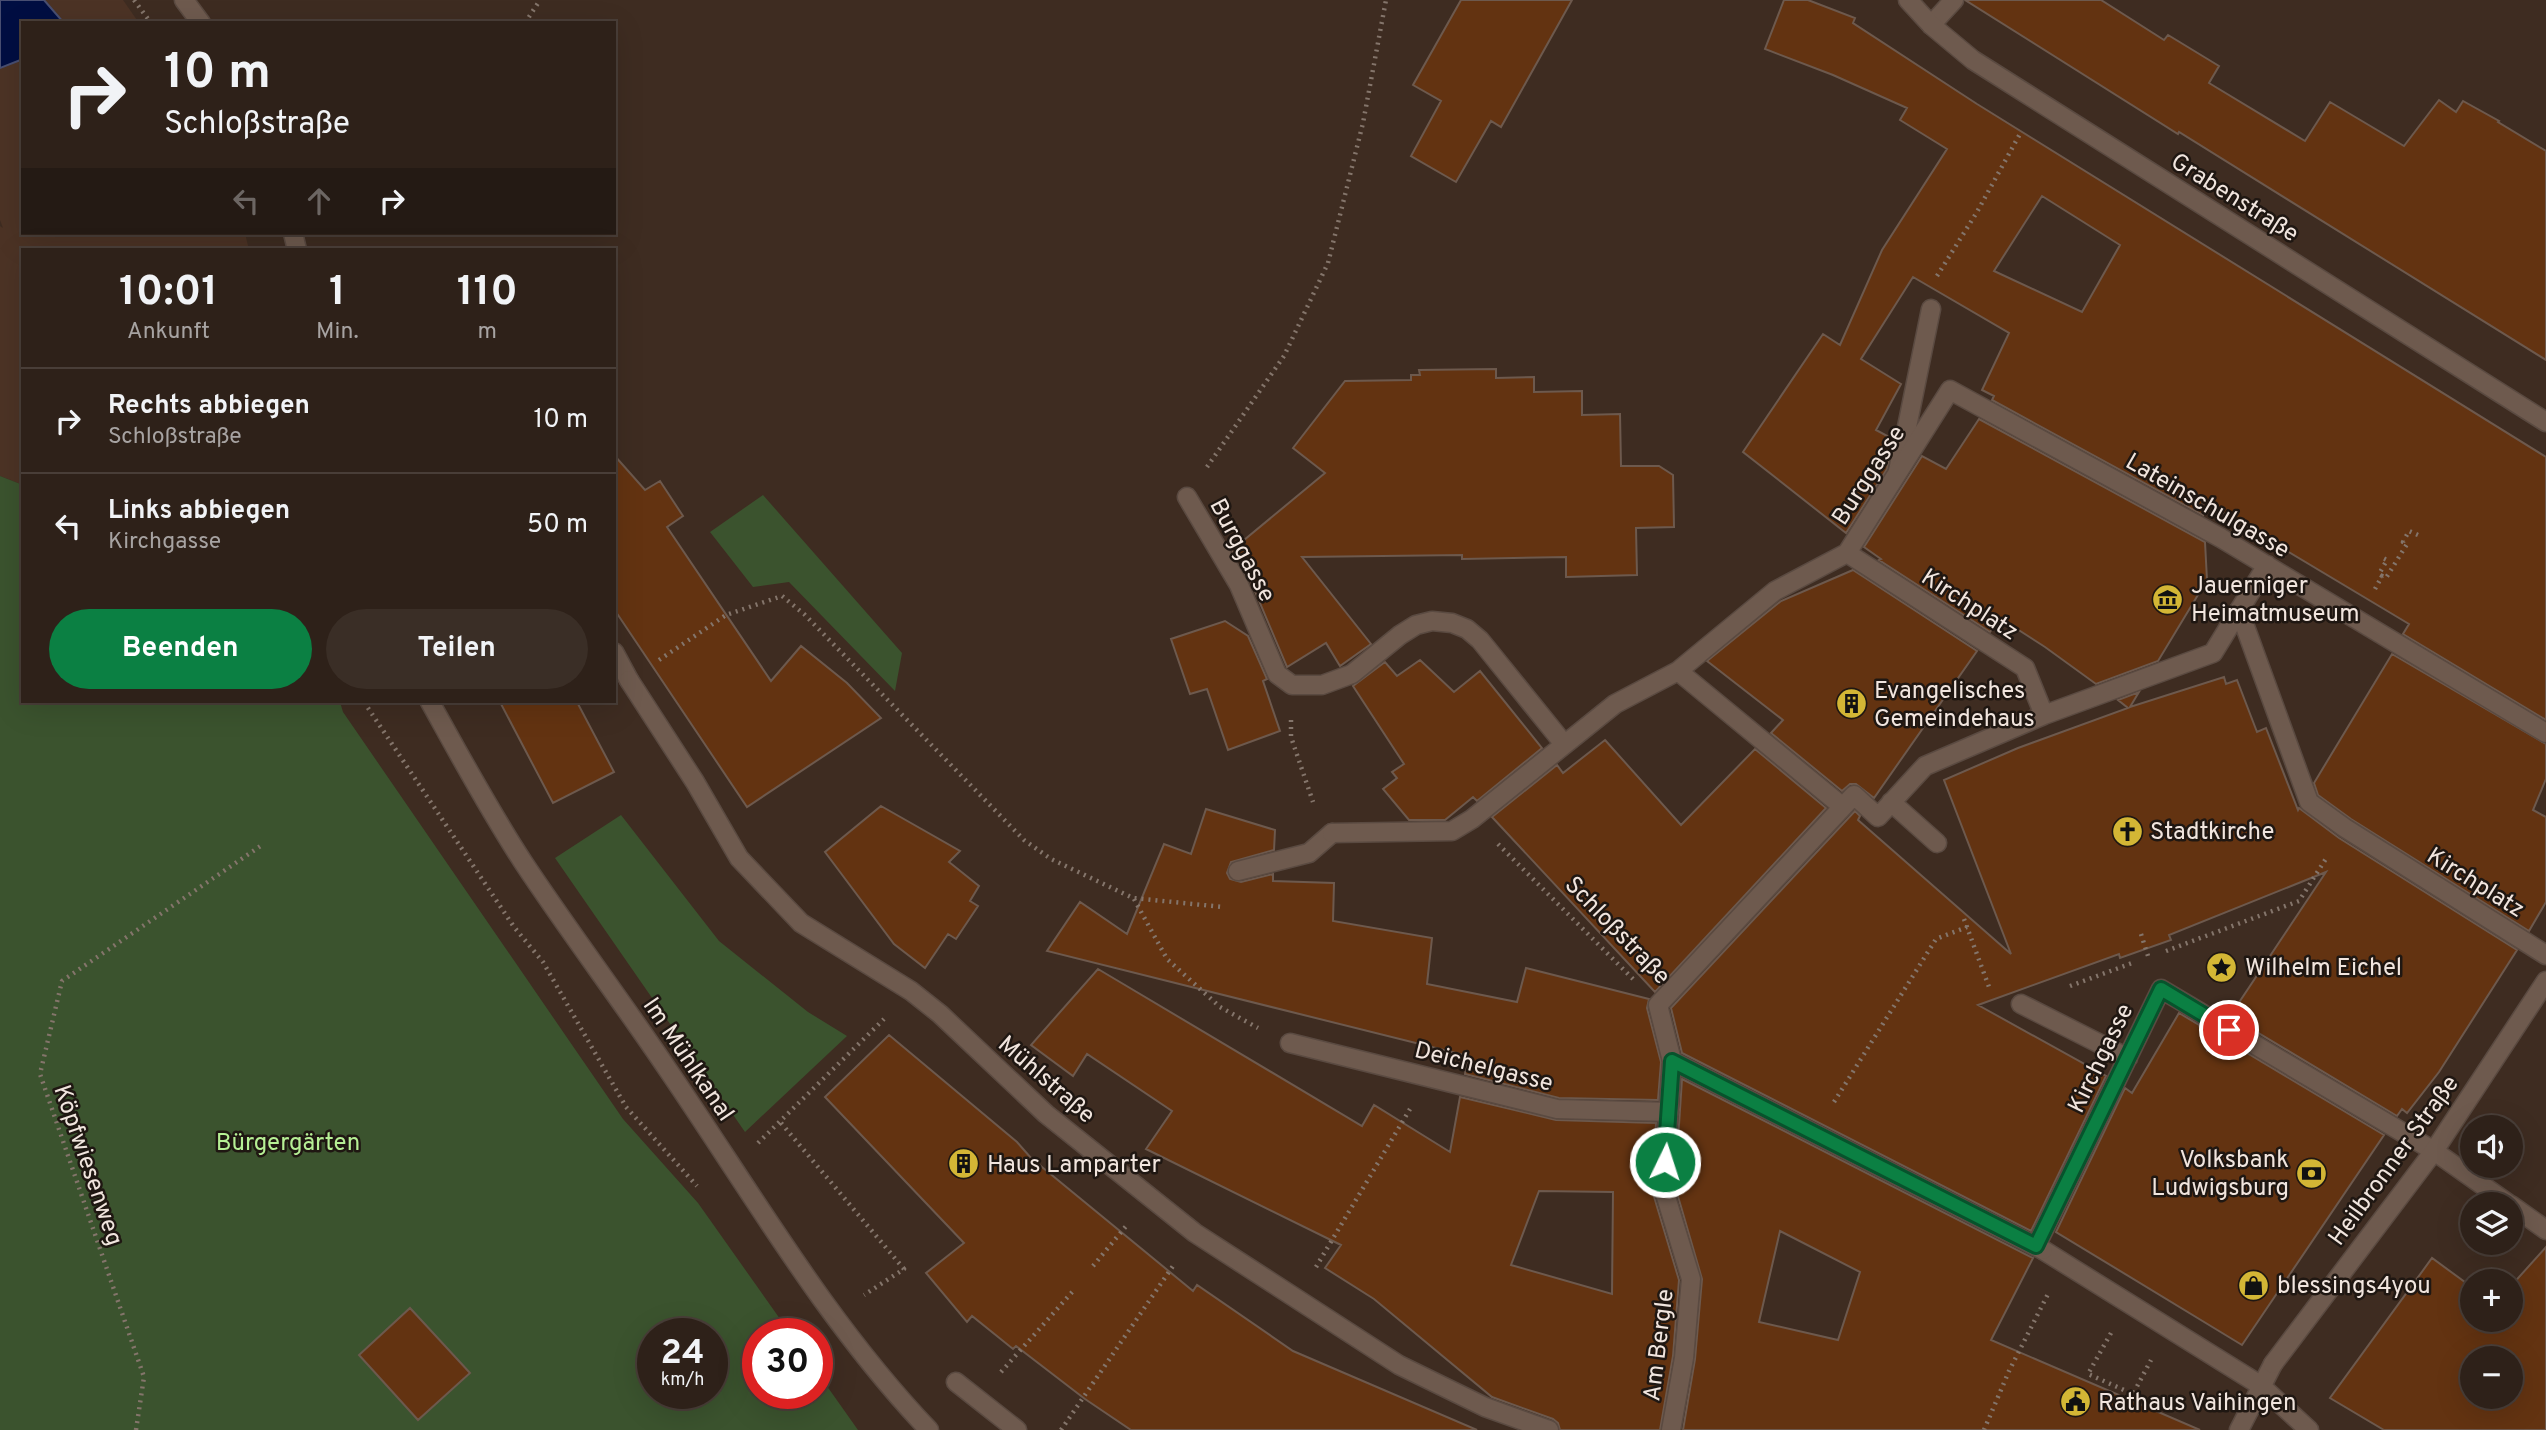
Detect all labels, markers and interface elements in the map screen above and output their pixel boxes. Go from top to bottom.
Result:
text: 10 m [164,44,271,106]
icon: right [49,49,140,140]
text: Schloßstraße [164,105,350,145]
street label: Grabenstraße [2164,147,2304,250]
icon: left [227,182,265,220]
icon: ahead [300,182,338,220]
icon: right [373,182,411,220]
text: 10:01 [119,267,218,320]
text: 1 [329,267,346,320]
text: 110 [457,267,518,320]
text: Ankunft [127,318,210,347]
text: Min. [316,318,359,347]
text: m [478,318,497,347]
text: Rechts abbiegen [108,390,310,423]
icon: right [49,402,87,440]
text: 10 m [533,404,588,437]
street label: Burggasse [1826,421,1913,532]
text: Schloßstraße [108,423,242,452]
street label: Lateinschulgasse [2119,448,2295,566]
street label: Burggasse [1201,494,1281,608]
text: Links abbiegen [108,495,290,528]
icon: left [49,507,87,545]
text: 50 m [527,509,588,542]
text: Kirchgasse [108,528,221,557]
street label: Kirchplatz [1915,563,2023,648]
place label: Jauerniger Heimatmuseum [2191,572,2359,630]
museum icon: Jauerniger Heimatmuseum [2151,582,2185,616]
button: Beenden [49,609,312,689]
button: Teilen [326,609,588,689]
place label: Evangelisches Gemeindehaus [1874,677,2035,735]
building icon: Evangelisches Gemeindehaus [1834,687,1868,721]
church icon: Stadtkirche [2110,814,2144,848]
place label: Stadtkirche [2150,818,2274,848]
street label: Kirchplatz [2421,842,2529,925]
street label: Schloßstraße [1557,871,1676,992]
place icon: Wilhelm Eichel [2205,950,2239,984]
place label: Wilhelm Eichel [2245,954,2402,984]
street label: Im Mühlkanal [635,992,740,1128]
street label: Kirchgasse [2062,999,2141,1119]
pin [2199,1000,2259,1060]
icon: arrive [2210,1011,2248,1049]
street label: Mühlstraße [991,1030,1101,1131]
street label: Deichelgasse [1411,1036,1556,1100]
street label: Heilbronner Straße [2323,1070,2466,1252]
street label: Köpfwiesenweg [46,1081,129,1250]
map controls [2460,1115,2523,1409]
button: sound [2460,1115,2523,1178]
position arrow [1628,1125,1702,1199]
park label: Bürgergärten [216,1129,360,1159]
place label: Volksbank Ludwigsburg [2151,1146,2289,1204]
building icon: Haus Lamparter [947,1147,981,1181]
place label: Haus Lamparter [987,1151,1161,1181]
bank icon: Volksbank Ludwigsburg [2295,1156,2329,1190]
button: layers [2460,1192,2523,1255]
shop icon: blessings4you [2237,1268,2271,1302]
button: + [2460,1269,2523,1332]
place label: blessings4you [2277,1272,2431,1302]
street label: Am Bergle [1638,1287,1682,1403]
speed limit sign: 30 [742,1318,833,1409]
text: 24 [661,1332,704,1376]
button: − [2460,1346,2523,1409]
text: km/h [661,1369,704,1392]
public building icon: Rathaus Vaihingen [2058,1385,2092,1419]
place label: Rathaus Vaihingen [2098,1389,2297,1419]

